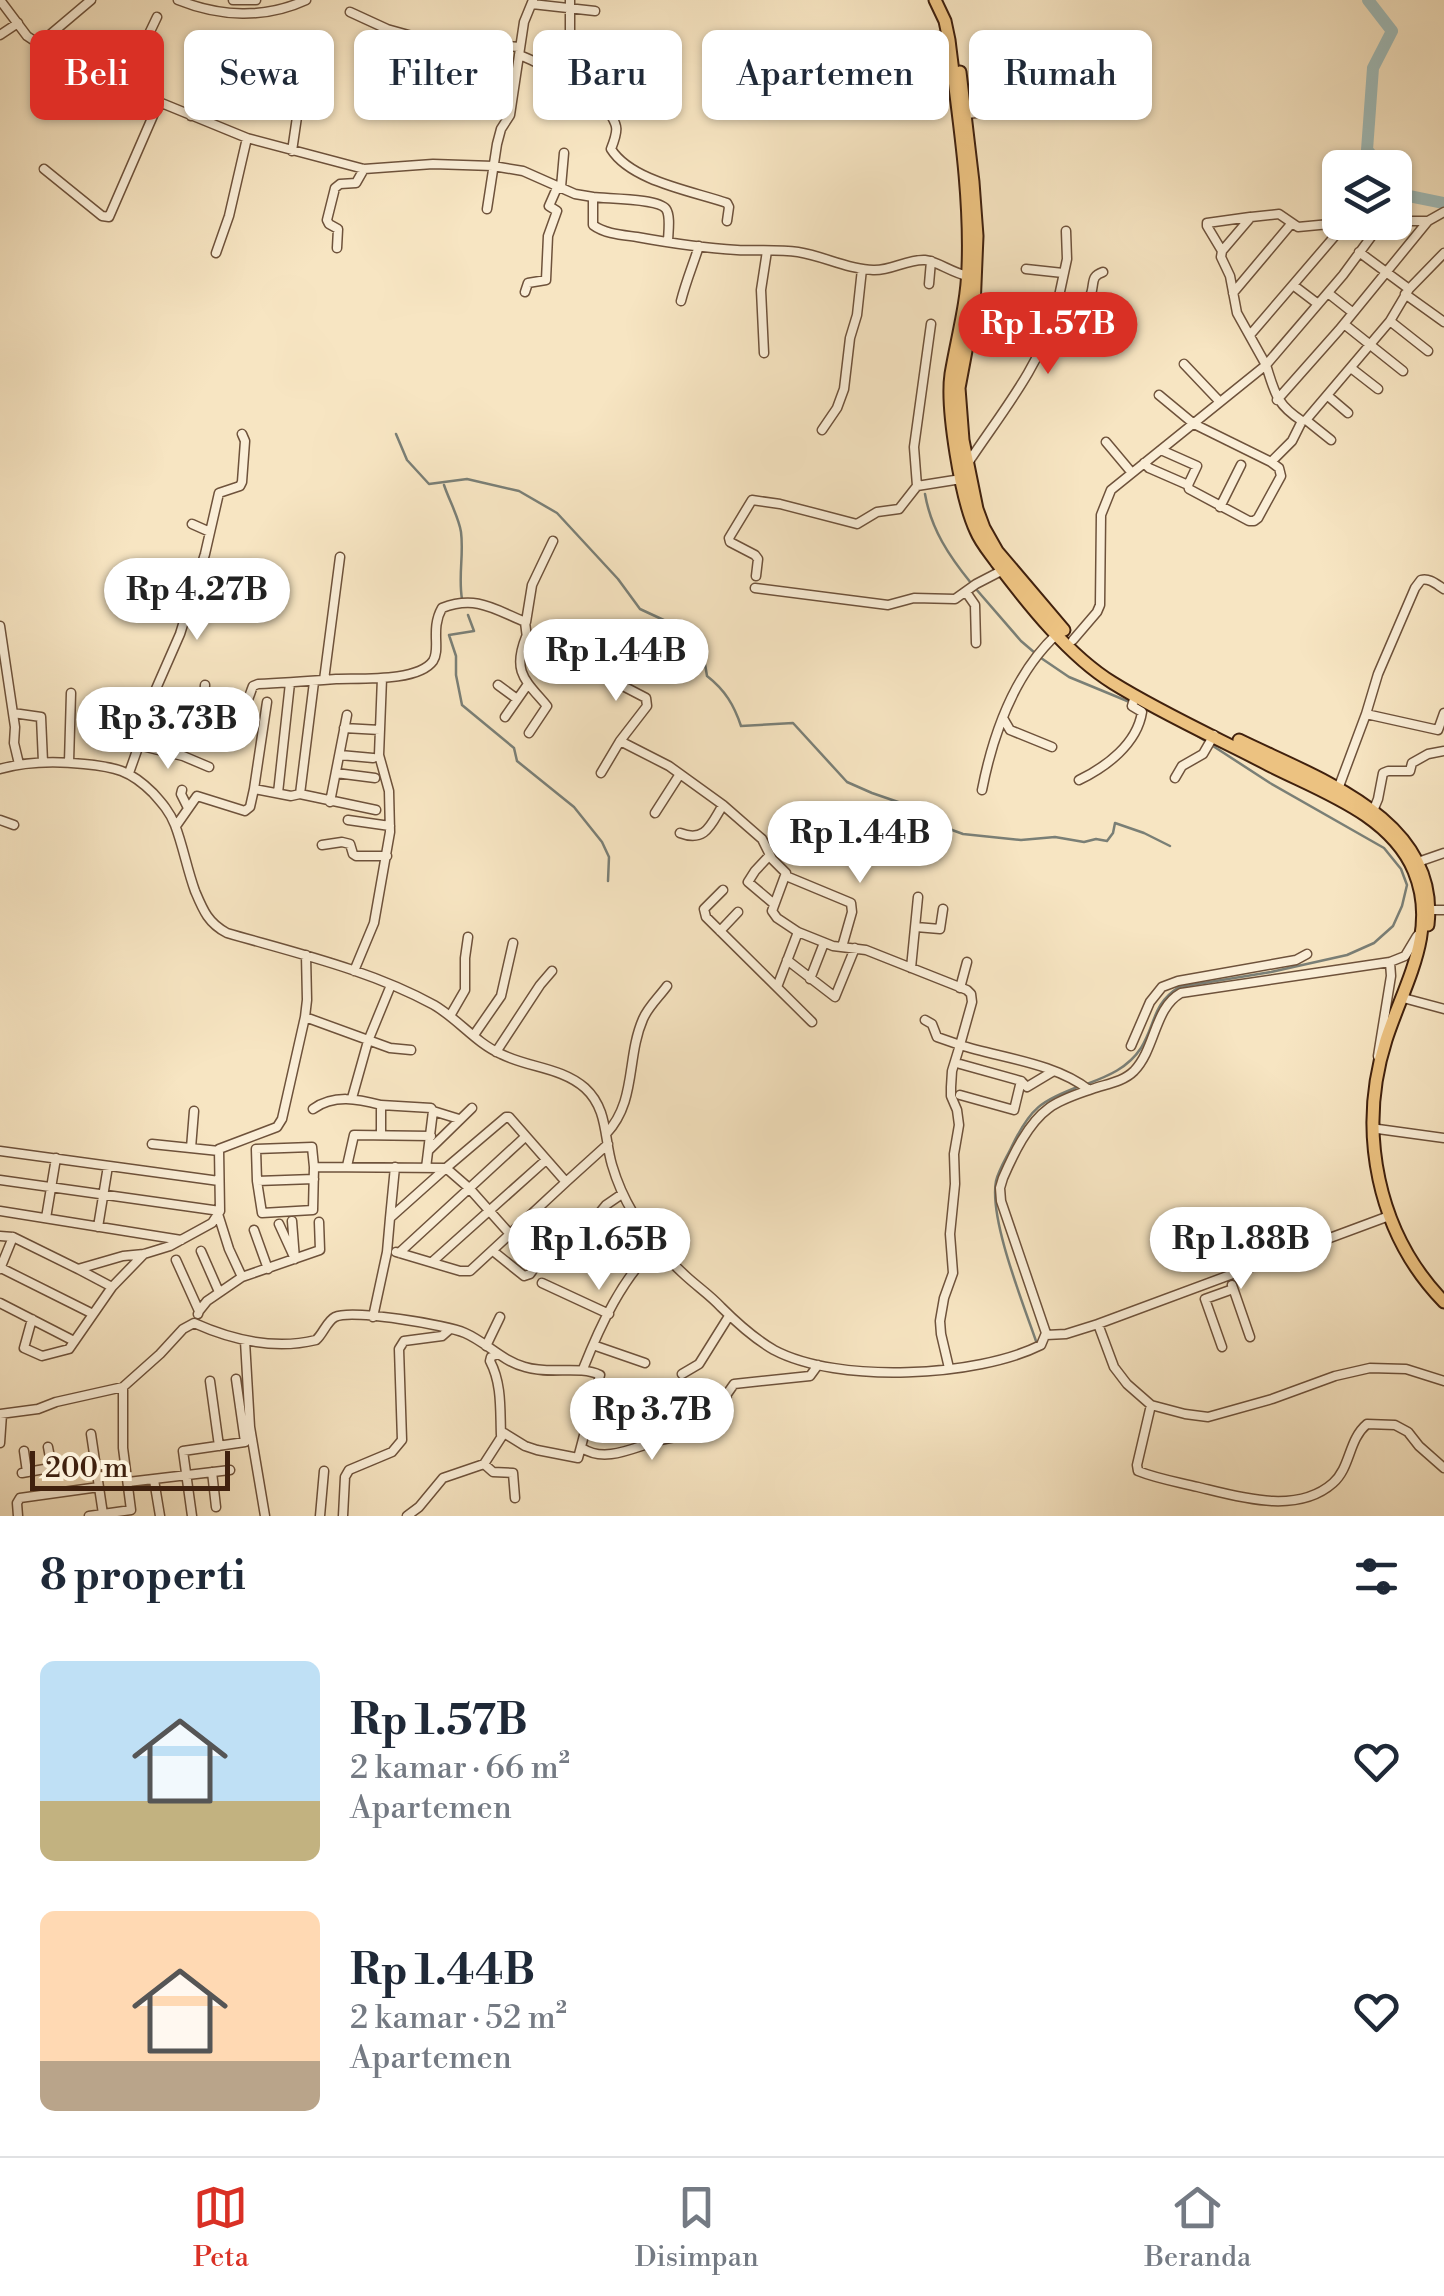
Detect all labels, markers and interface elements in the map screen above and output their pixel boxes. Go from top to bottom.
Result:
chip: Beli [30,30,164,120]
chip: Sewa [184,30,334,120]
chip: Filter [354,30,513,120]
chip: Baru [533,30,682,120]
chip: Apartemen [702,30,949,120]
chip: Rumah [969,30,1152,120]
map controls [1322,150,1412,240]
button: layers [1322,150,1412,240]
pin: Rp 1.57B [945,292,1151,377]
text: Rp 1.57B [980,304,1116,344]
pin: Rp 4.27B [94,558,300,643]
text: Rp 4.27B [126,570,268,610]
pin: Rp 1.44B [513,619,719,704]
text: Rp 1.44B [546,631,686,671]
pin: Rp 3.73B [65,687,271,772]
text: Rp 3.73B [99,699,237,739]
pin: Rp 1.44B [757,801,963,886]
text: Rp 1.44B [790,813,930,853]
pin: Rp 1.88B [1138,1207,1344,1292]
pin: Rp 1.65B [496,1208,702,1293]
text: Rp 1.88B [1172,1219,1310,1259]
text: Rp 1.65B [530,1220,668,1260]
pin: Rp 3.7B [560,1378,744,1463]
text: Rp 3.7B [592,1390,712,1430]
scale bar [30,1446,230,1490]
text: 200 m [45,1451,128,1486]
icon: filters [1349,1549,1404,1604]
text: 8 properti [40,1550,246,1603]
text: Rp 1.57B [350,1695,528,1748]
icon: home [120,1701,240,1821]
icon: heart [1349,1734,1404,1789]
text: 2 kamar · 66 m² [350,1748,570,1788]
text: Apartemen [350,1788,512,1828]
text: Rp 1.44B [350,1945,535,1998]
icon: home [120,1951,240,2071]
icon: heart [1349,1984,1404,2039]
text: 2 kamar · 52 m² [350,1998,567,2038]
text: Apartemen [350,2038,512,2078]
tab: Peta [193,2180,249,2275]
tab: Disimpan [635,2180,759,2275]
tab: Beranda [1144,2180,1251,2275]

